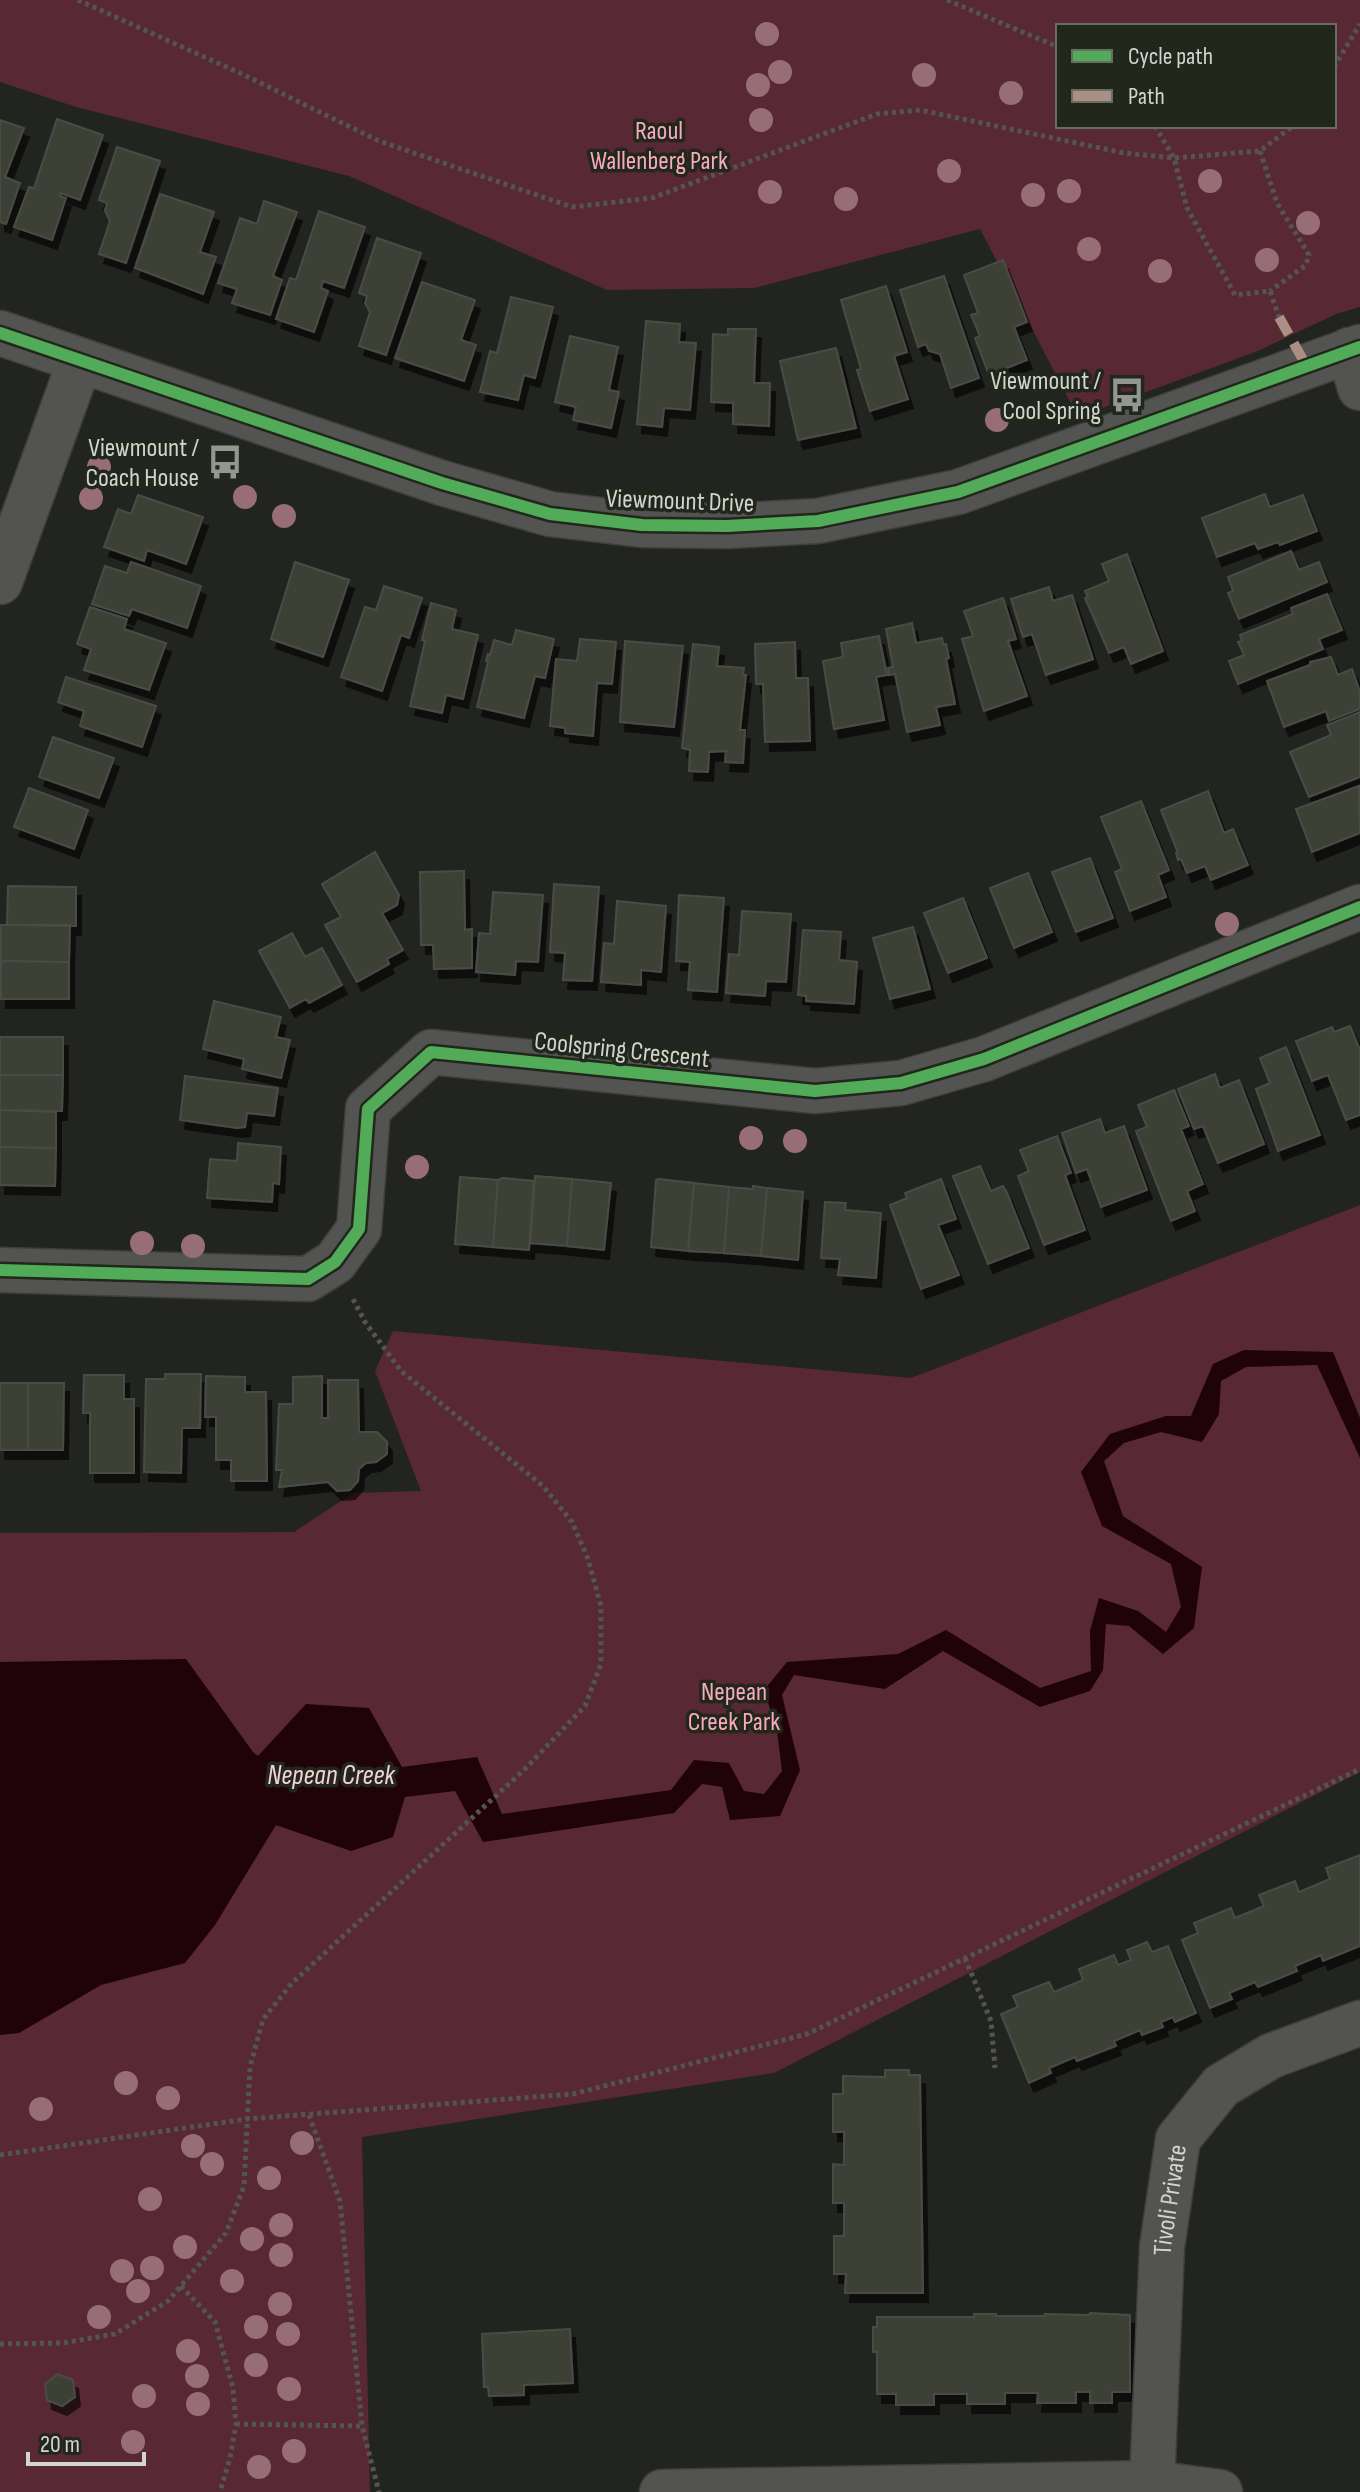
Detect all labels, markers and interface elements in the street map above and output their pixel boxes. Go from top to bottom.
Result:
legend [1056,24,1336,128]
text: Cycle path [1128,42,1213,71]
text: Path [1128,82,1165,111]
park label: Raoul Wallenberg Park [590,116,728,177]
place label: Viewmount / Cool Spring [990,366,1101,427]
bus stop icon: Viewmount / Cool Spring [1108,376,1146,414]
place label: Viewmount / Coach House [86,433,199,494]
bus stop icon: Viewmount / Coach House [206,443,244,481]
street label: Viewmount Drive [605,483,755,520]
street label: Coolspring Crescent [533,1026,711,1075]
park label: Nepean Creek Park [688,1677,780,1738]
water label: Nepean Creek [267,1759,396,1792]
street label: Tivoli Private [1148,2142,1194,2256]
scale bar [28,2416,144,2466]
text: 20 m [40,2430,80,2459]

